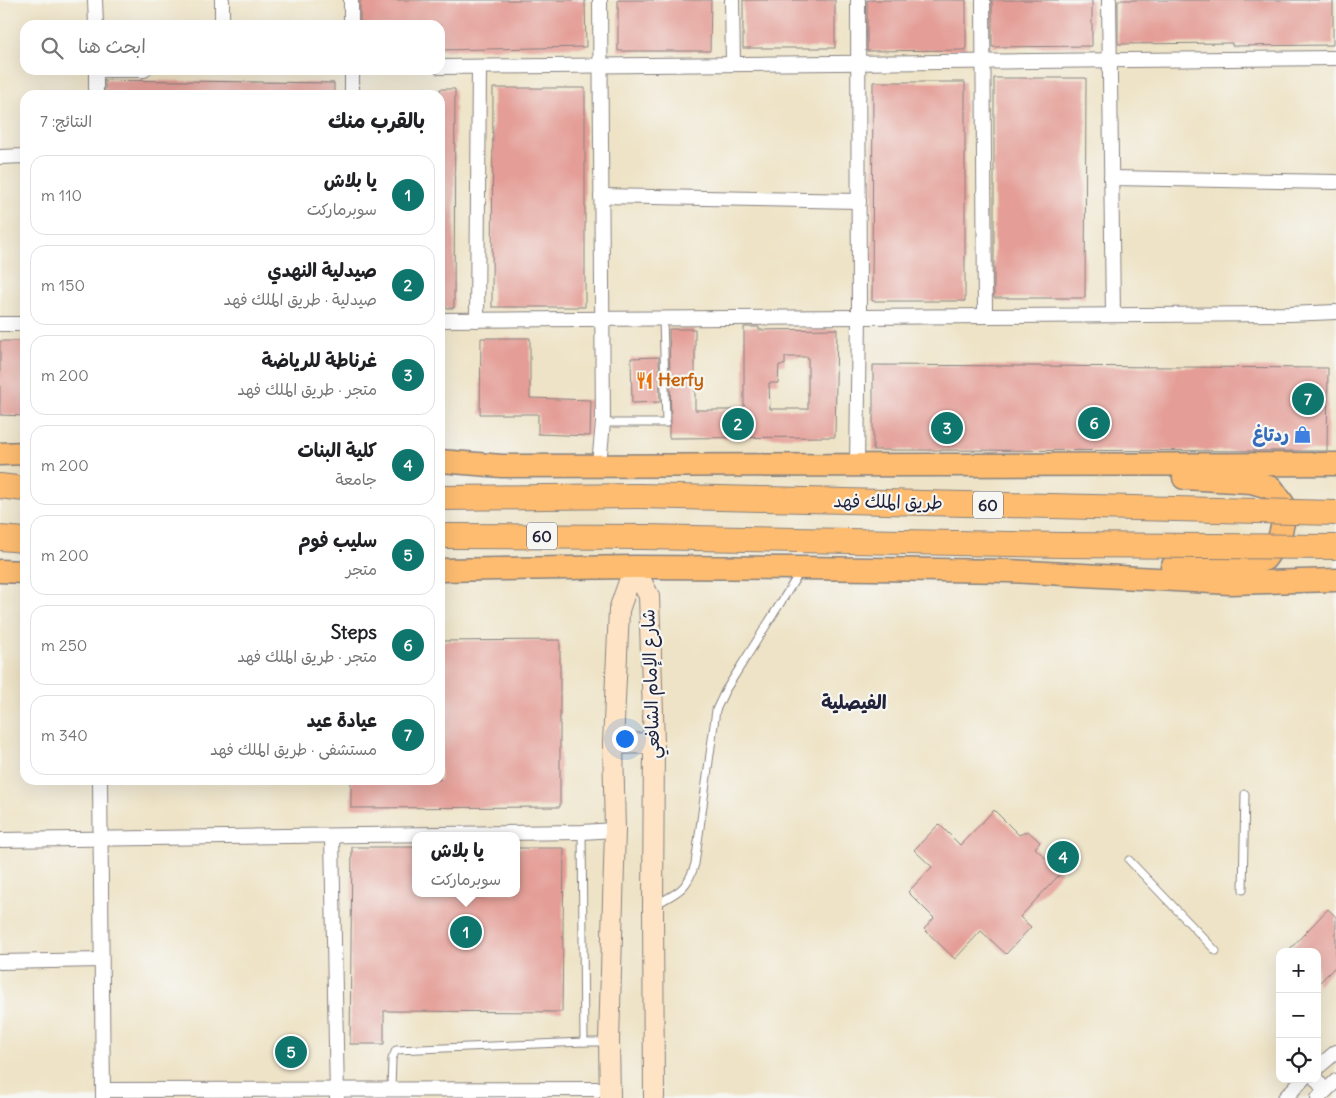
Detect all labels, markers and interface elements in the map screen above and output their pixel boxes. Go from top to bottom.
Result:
search box [20,20,445,75]
icon: search [38,34,66,62]
text: ابحث هنا [78,34,146,58]
text: بالقرب منك [328,107,425,134]
text: النتائج: 7 [40,111,92,131]
text: يا بلاش [324,168,377,192]
text: 110 m [41,185,82,205]
text: 1 [405,185,411,205]
text: سوبرماركت [307,199,377,219]
text: صيدلية النهدي [268,258,377,282]
text: 150 m [41,275,85,295]
text: 2 [404,275,412,295]
text: صيدلية · طريق الملك فهد [224,289,377,309]
text: غرناطة للرياضة [261,348,377,372]
text: 200 m [41,365,89,385]
text: 3 [403,365,413,385]
place label: Herfy [658,368,704,391]
restaurant icon: Herfy [634,370,654,390]
text: متجر · طريق الملك فهد [237,379,377,399]
pin: 7 [1292,380,1324,418]
pin: 6 [1078,404,1110,442]
pin: 2 [722,405,754,443]
pin: 3 [931,409,963,447]
place label: ردتاغ [1253,423,1289,447]
shop icon: ردتاغ [1293,425,1313,445]
text: كلية البنات [297,438,377,462]
text: 200 m [41,455,89,475]
text: 4 [403,455,413,475]
text: جامعة [335,469,377,489]
street label: طريق الملك فهد [833,489,943,514]
road number: 60 [973,492,1003,518]
road number: 60 [527,522,557,550]
text: سليب فوم [298,528,377,552]
text: 200 m [41,545,89,565]
text: 5 [403,545,413,565]
text: متجر [346,559,377,579]
street label: شارع الإمام الشافعي [636,608,670,759]
text: Steps [331,620,377,644]
text: 250 m [41,635,87,655]
text: 6 [403,635,413,655]
text: متجر · طريق الملك فهد [237,646,377,666]
district label: الفيصلية [821,690,887,714]
text: عيادة عيد [307,708,377,732]
text: 340 m [41,725,88,745]
text: 7 [404,725,412,745]
your location [612,726,638,752]
text: مستشفى · طريق الملك فهد [210,739,377,759]
popup [412,832,520,897]
text: يا بلاش [431,838,484,862]
pin: 4 [1047,838,1079,876]
text: سوبرماركت [431,869,501,889]
pin: 1 [450,913,482,951]
map controls [1276,948,1321,1083]
button: + [1276,948,1321,993]
button: − [1276,993,1321,1038]
pin: 5 [275,1033,307,1071]
button: locate [1276,1038,1321,1083]

